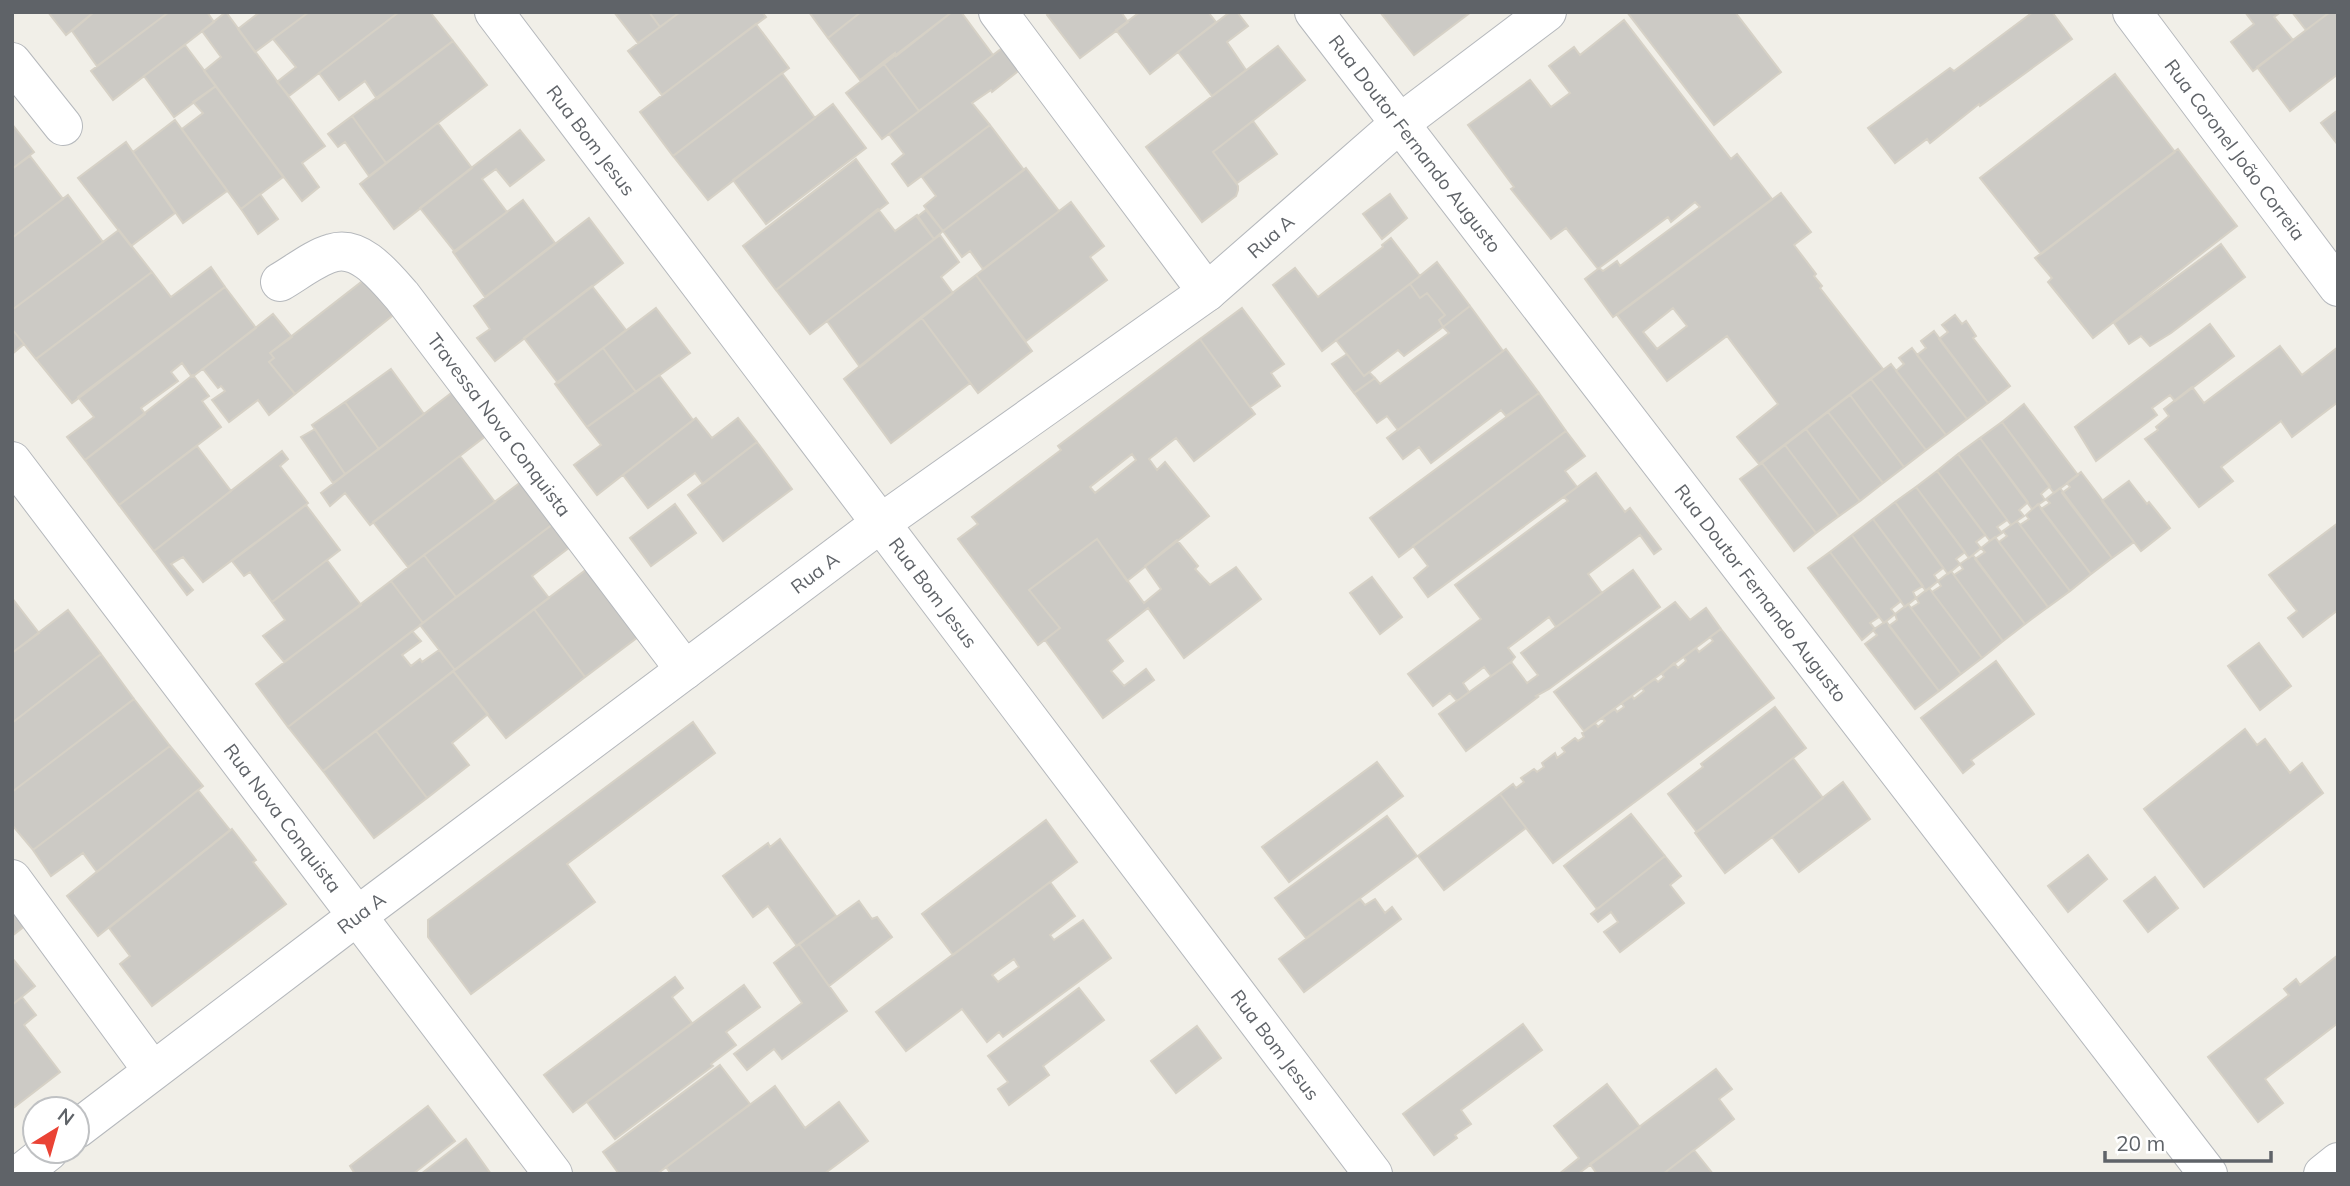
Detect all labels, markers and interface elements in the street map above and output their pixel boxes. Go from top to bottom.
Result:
street label: Rua Doutor Fernando Augusto [1324,30,1507,257]
street label: Rua Coronel João Correia [2160,54,2311,245]
street label: Rua Bom Jesus [542,80,641,200]
street label: Rua A [1242,209,1299,263]
street label: Travessa Nova Conquista [422,328,576,521]
street label: Rua Doutor Fernando Augusto [1670,479,1852,707]
street label: Rua Bom Jesus [884,533,983,653]
street label: Rua A [786,547,844,599]
street label: Rua Nova Conquista [219,739,347,897]
street label: Rua A [332,887,390,939]
street label: Rua Bom Jesus [1226,985,1325,1105]
north arrow [21,1095,91,1165]
text: N [53,1103,79,1130]
scale bar [2105,1120,2271,1164]
text: 20 m [2116,1130,2165,1156]

